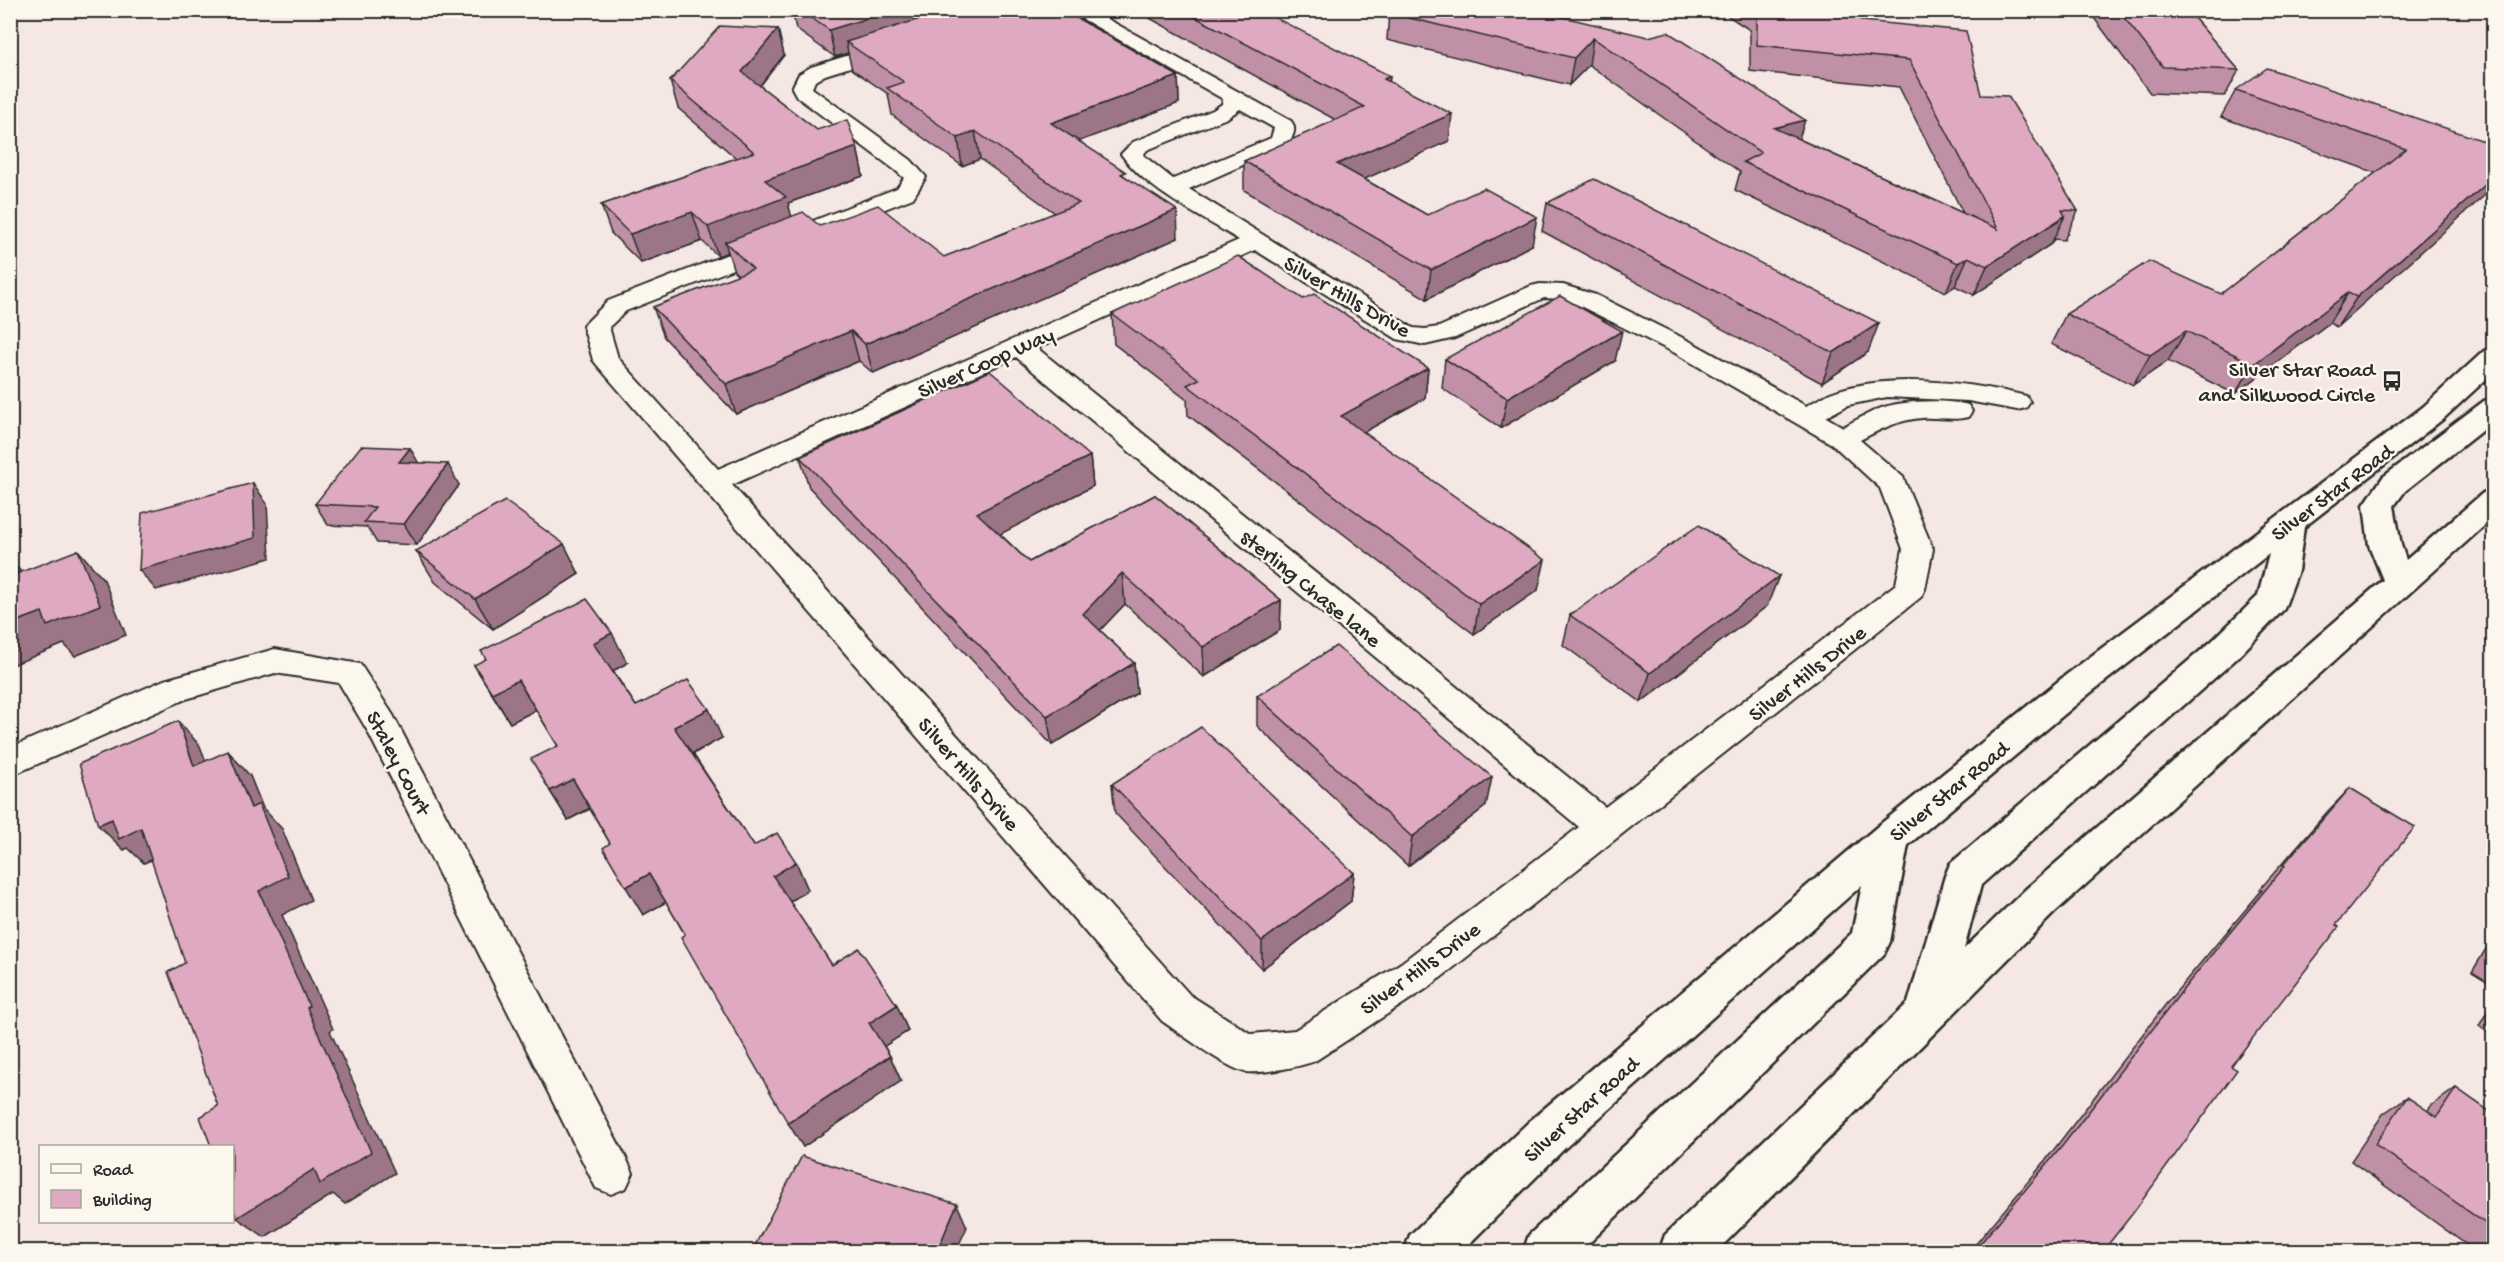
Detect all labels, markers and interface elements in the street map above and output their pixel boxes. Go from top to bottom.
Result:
street label: Silver Hills Drive [1278,252,1415,346]
street label: Silver Coop Way [914,323,1059,406]
place label: Silver Star Road and Silkwood Circle [2198,359,2377,410]
bus stop icon: Silver Star Road and Silkwood Circle [2380,369,2404,393]
street label: Silver Star Road [2267,439,2401,549]
street label: sterling Chase lane [1234,525,1386,655]
street label: Silver Hills Drive [1744,621,1873,729]
street label: Staley Court [358,707,436,822]
street label: Silver Hills Drive [911,713,1024,838]
street label: Silver Star Road [1885,736,2017,849]
street label: Silver Hills Drive [1356,918,1487,1023]
street label: Silver Star Road [1520,1051,1647,1170]
legend [39,1145,234,1223]
text: Road [93,1161,134,1182]
text: Building [92,1191,152,1212]

